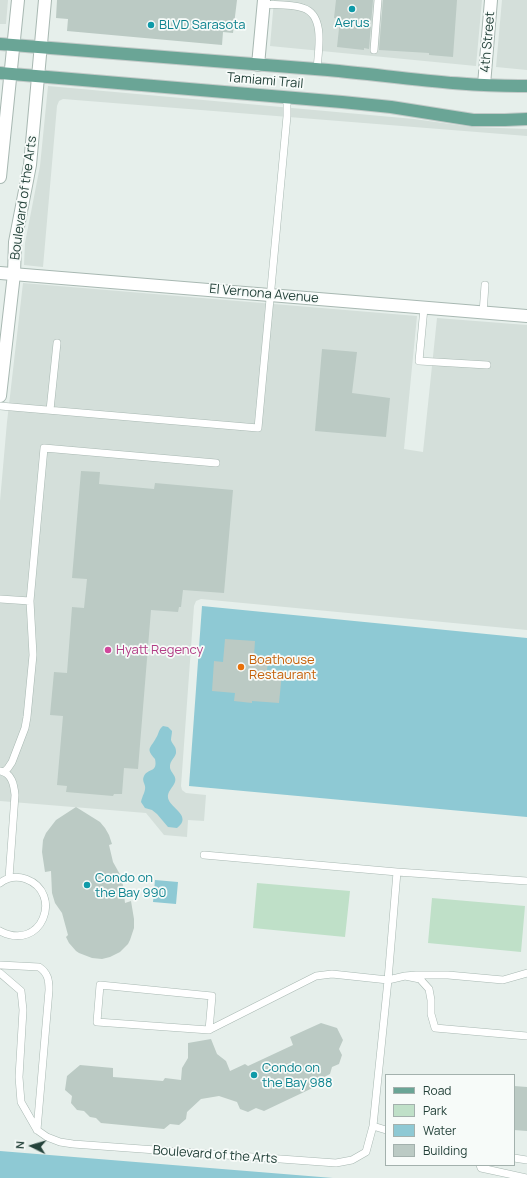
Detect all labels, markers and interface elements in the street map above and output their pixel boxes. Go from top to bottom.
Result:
marker: Aerus [347,4,357,14]
street label: 4th Street [478,11,498,73]
place label: Aerus [334,15,370,31]
place label: BLVD Sarasota [159,17,246,33]
marker: BLVD Sarasota [146,20,156,30]
street label: Tamiami Trail [226,70,304,92]
street label: Boulevard of the Arts [8,135,40,261]
street label: El Vernona Avenue [209,281,319,307]
place label: Hyatt Regency [116,642,203,658]
marker: Hyatt Regency [103,645,113,655]
place label: Boathouse Restaurant [249,652,316,683]
marker: Boathouse Restaurant [236,662,246,672]
place label: Condo on the Bay 990 [95,870,166,901]
marker: Condo on the Bay 990 [82,880,92,890]
place label: Condo on the Bay 988 [262,1060,333,1091]
marker: Condo on the Bay 988 [249,1070,259,1080]
legend [385,1074,515,1166]
text: Road [423,1082,451,1099]
text: Park [423,1102,447,1119]
text: Water [423,1122,456,1139]
north arrow [12,1126,52,1166]
text: N [12,1140,27,1150]
text: Building [423,1142,467,1159]
street label: Boulevard of the Arts [152,1143,278,1167]

